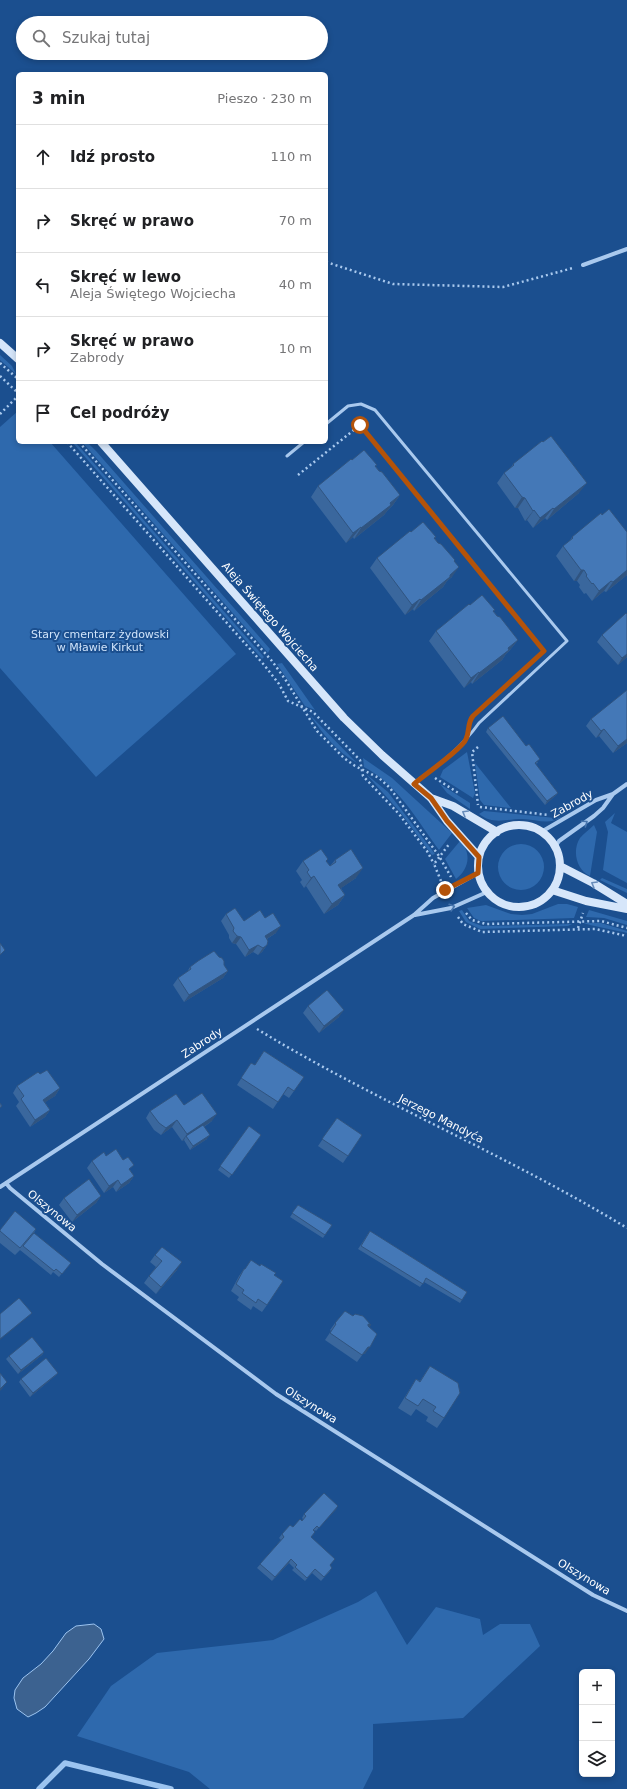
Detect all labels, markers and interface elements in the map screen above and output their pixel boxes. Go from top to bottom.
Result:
search box [16,16,328,60]
icon: search [30,27,52,49]
text: Szukaj tutaj [62,29,150,47]
text: 3 min [32,88,85,108]
text: Pieszo · 230 m [217,91,312,106]
icon: ahead [32,146,54,168]
text: Idź prosto [70,148,155,166]
text: 110 m [270,149,312,164]
icon: right [32,210,54,232]
text: Skręć w prawo [70,212,194,230]
text: 70 m [279,213,312,228]
text: Skręć w lewo [70,268,181,286]
icon: left [32,274,54,296]
text: 40 m [279,277,312,292]
text: Aleja Świętego Wojciecha [70,286,236,301]
text: Skręć w prawo [70,332,194,350]
icon: right [32,338,54,360]
text: 10 m [279,341,312,356]
text: Zabrody [70,350,124,365]
icon: arrive [32,402,54,424]
text: Cel podróży [70,404,170,422]
route start [351,416,369,434]
street label: Aleja Świętego Wojciecha [219,560,321,674]
park label: Stary cmentarz żydowski w Mławie Kirkut [31,628,169,654]
street label: Zabrody [549,787,596,821]
one-way arrow [462,810,469,817]
one-way arrow [581,820,588,828]
route end [436,881,454,899]
one-way arrow [591,881,598,889]
one-way arrow [448,903,455,912]
street label: Zabrody [179,1025,225,1061]
street label: Jerzego Mandyća [395,1091,486,1146]
street label: Olszynowa [25,1187,79,1235]
street label: Olszynowa [282,1384,340,1426]
street label: Olszynowa [555,1556,613,1598]
map controls [579,1669,615,1777]
button: + [579,1669,615,1705]
button: − [579,1705,615,1741]
button: layers [579,1741,615,1777]

